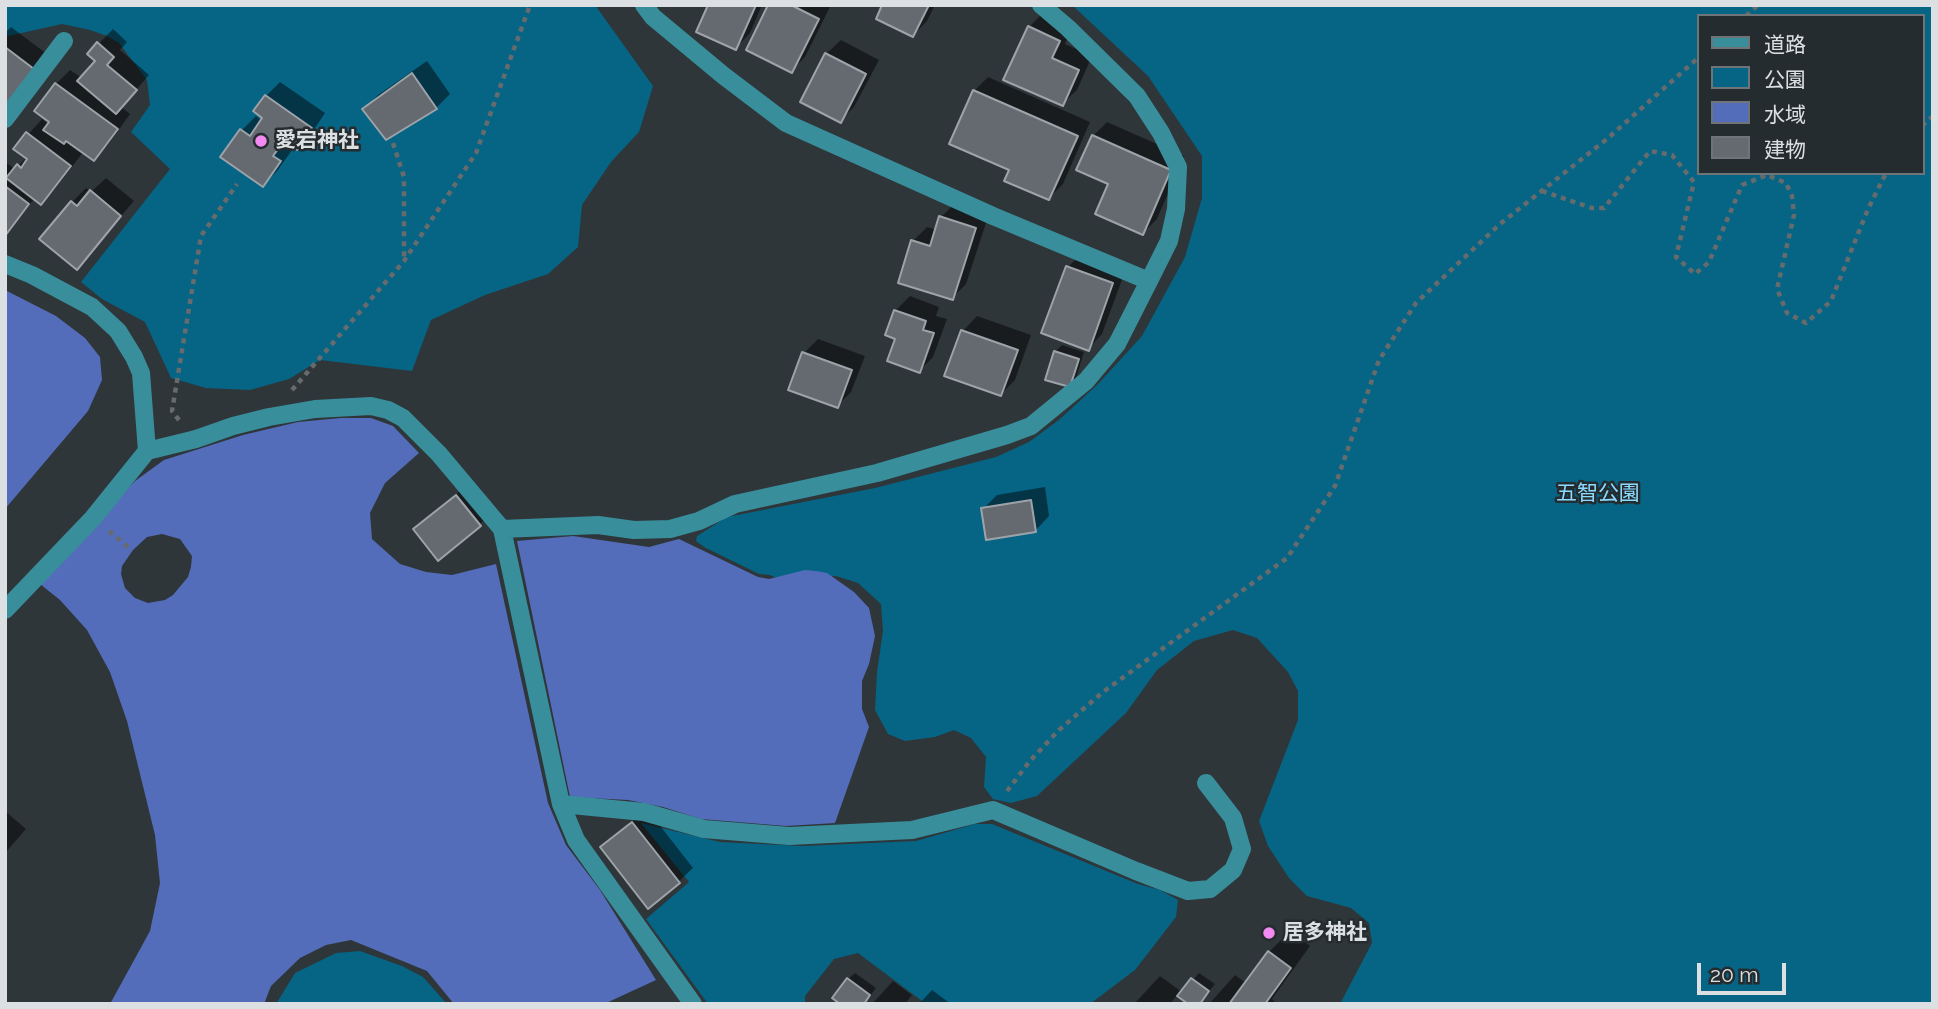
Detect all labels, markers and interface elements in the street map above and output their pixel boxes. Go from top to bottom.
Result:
legend [1696,14,1924,175]
text: 道路 [1764,32,1806,57]
text: 公園 [1764,67,1806,92]
text: 水域 [1764,102,1806,127]
place label: 愛宕神社 [275,128,359,154]
marker: 愛宕神社 [253,133,269,149]
text: 建物 [1764,137,1806,162]
park label: 五智公園 [1556,481,1640,507]
place label: 居多神社 [1283,920,1367,946]
marker: 居多神社 [1261,925,1277,941]
scale bar [1700,950,1789,994]
text: 20 m [1710,962,1758,987]

